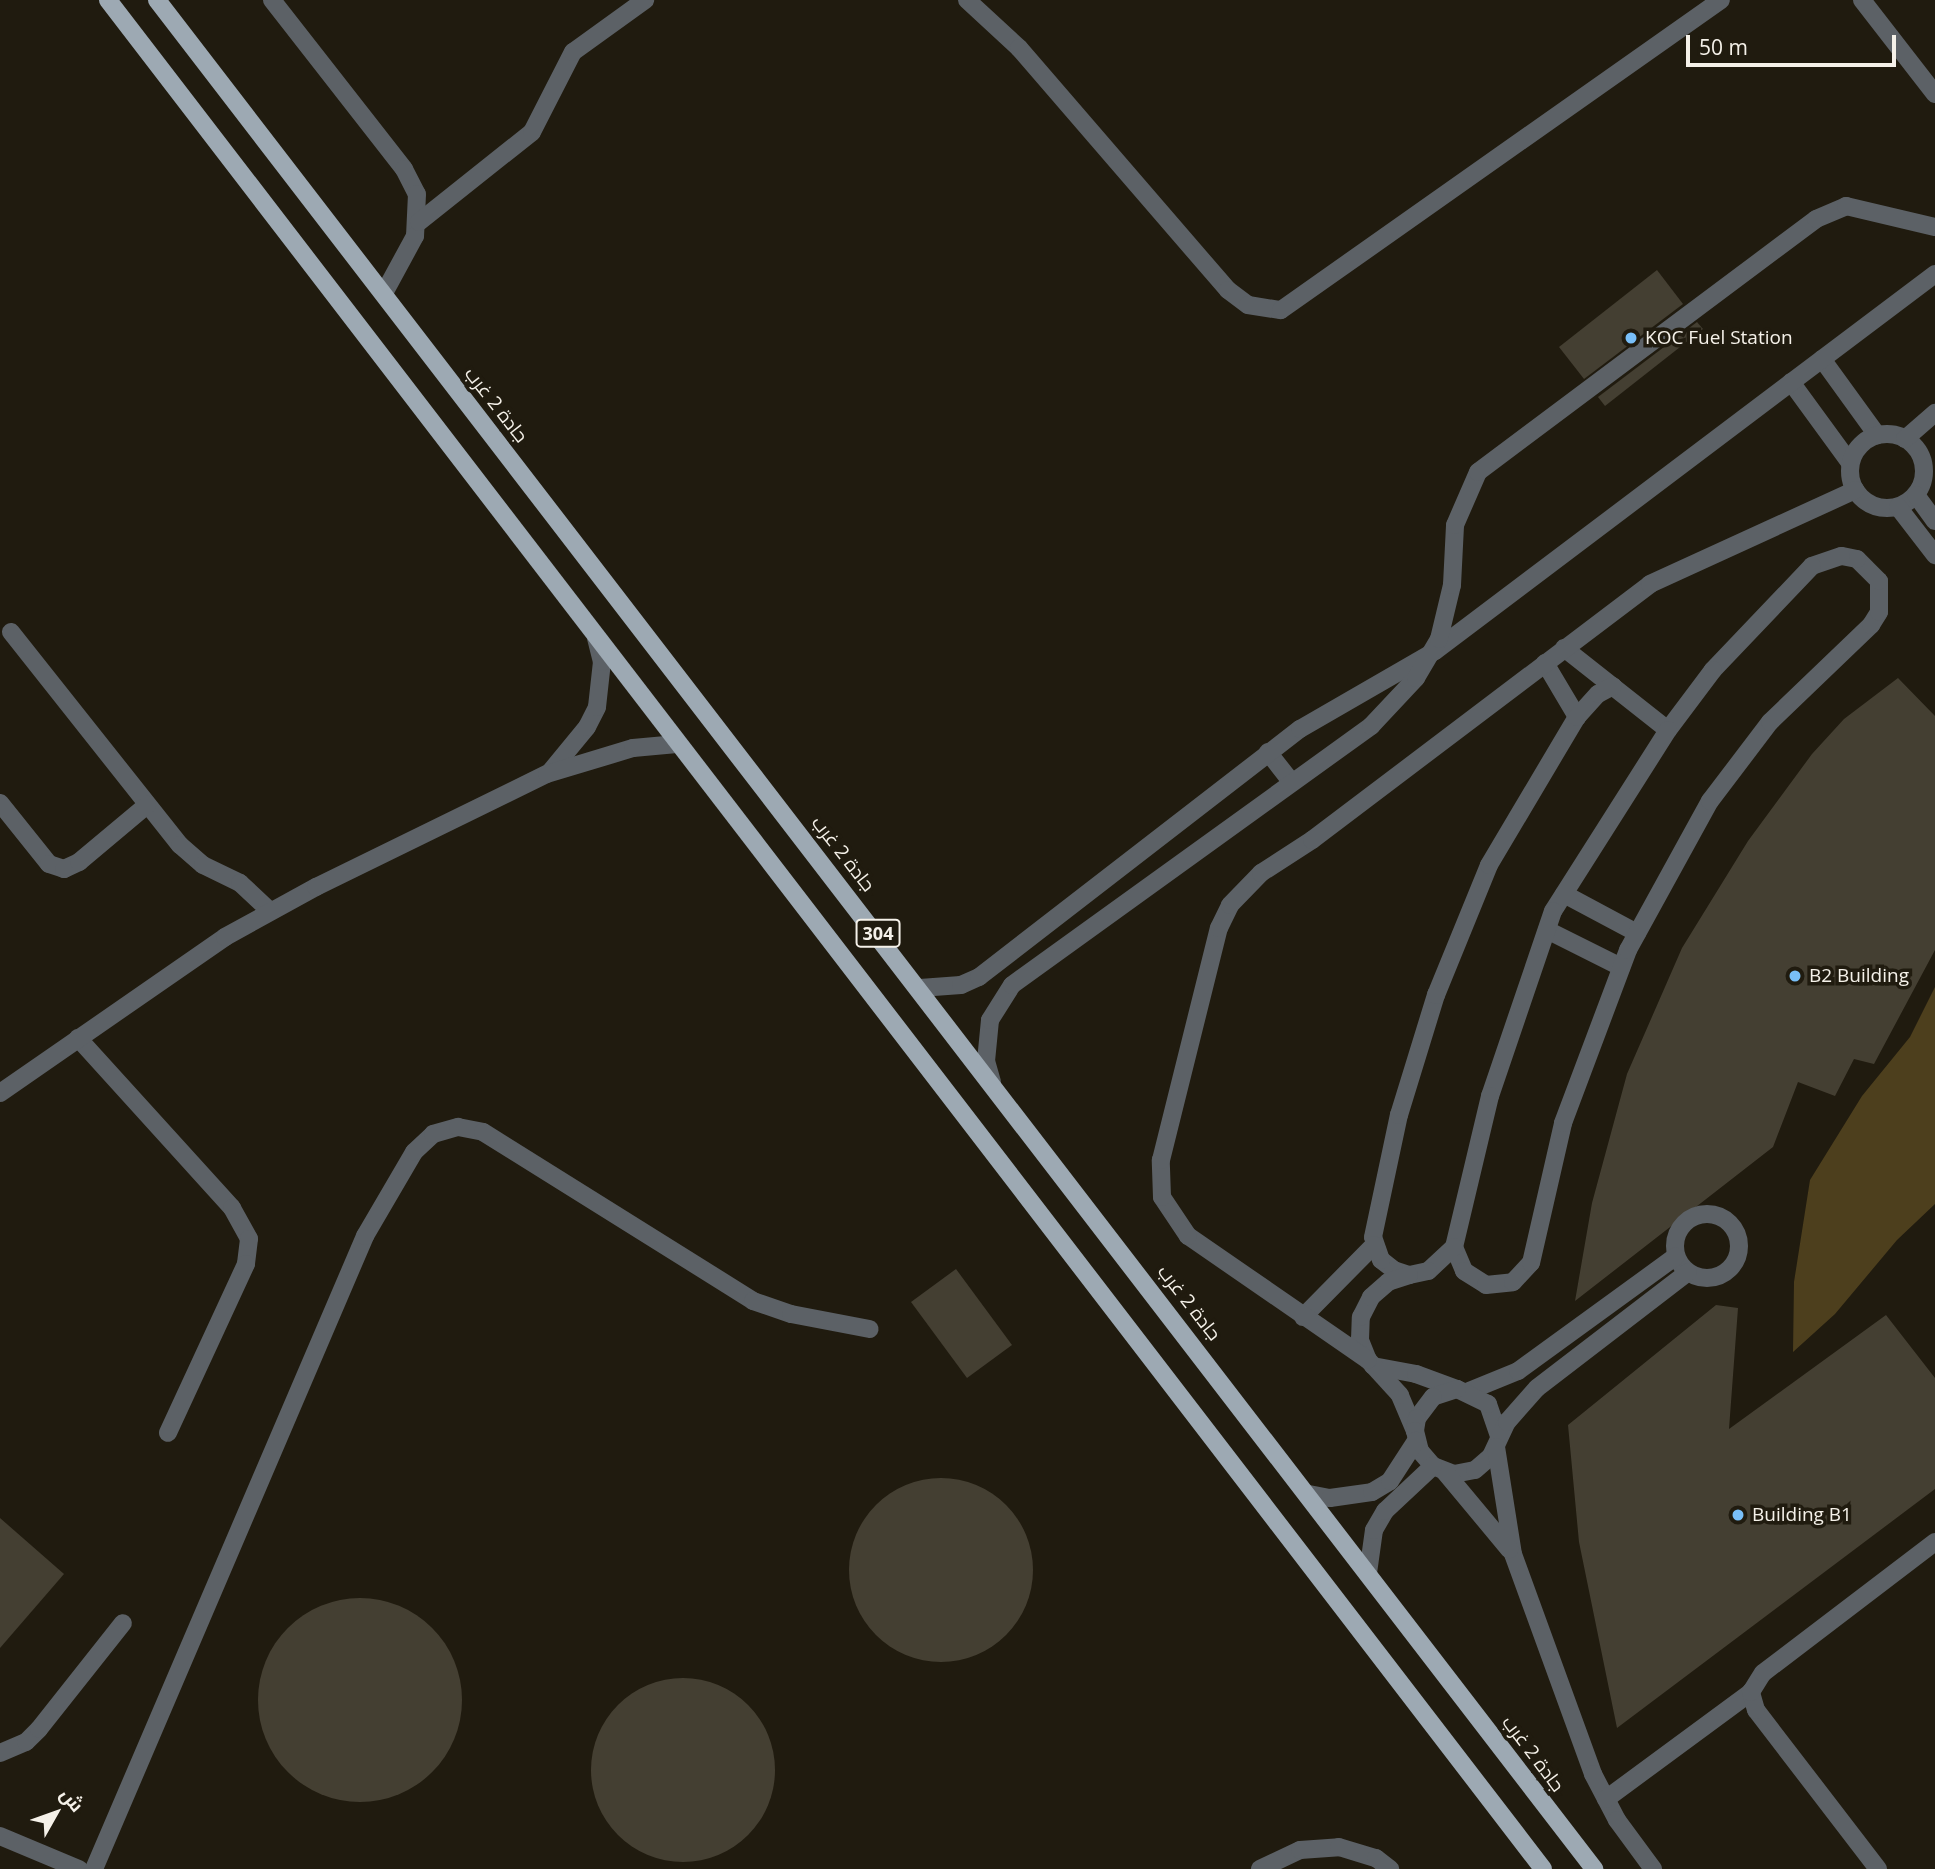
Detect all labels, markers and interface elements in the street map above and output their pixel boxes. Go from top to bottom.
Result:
scale bar [1690,21,1900,65]
text: 50 m [1699,33,1748,61]
place label: KOC Fuel Station [1645,327,1793,349]
marker: KOC Fuel Station [1623,330,1639,346]
street label: جادة 2 غرب [460,363,532,447]
street label: جادة 2 غرب [807,812,879,896]
road number: 304 [855,918,901,948]
place label: B2 Building [1809,965,1909,987]
marker: B2 Building [1787,968,1803,984]
street label: جادة 2 غرب [1153,1261,1225,1345]
place label: Building B1 [1752,1504,1852,1526]
marker: Building B1 [1730,1507,1746,1523]
street label: جادة 2 غرب [1497,1712,1569,1796]
north arrow [21,1778,91,1848]
text: ش [54,1782,90,1817]

